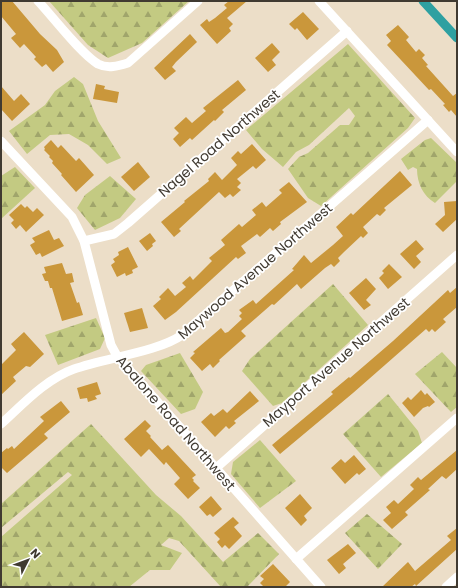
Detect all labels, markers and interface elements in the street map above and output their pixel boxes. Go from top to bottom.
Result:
street label: Nagel Road Northwest [154,84,284,202]
street label: Maywood Avenue Northwest [173,198,337,344]
street label: Mayport Avenue Northwest [258,293,414,431]
street label: Abalone Road Northwest [112,351,240,495]
north arrow [8,540,48,580]
text: N [27,545,44,562]

